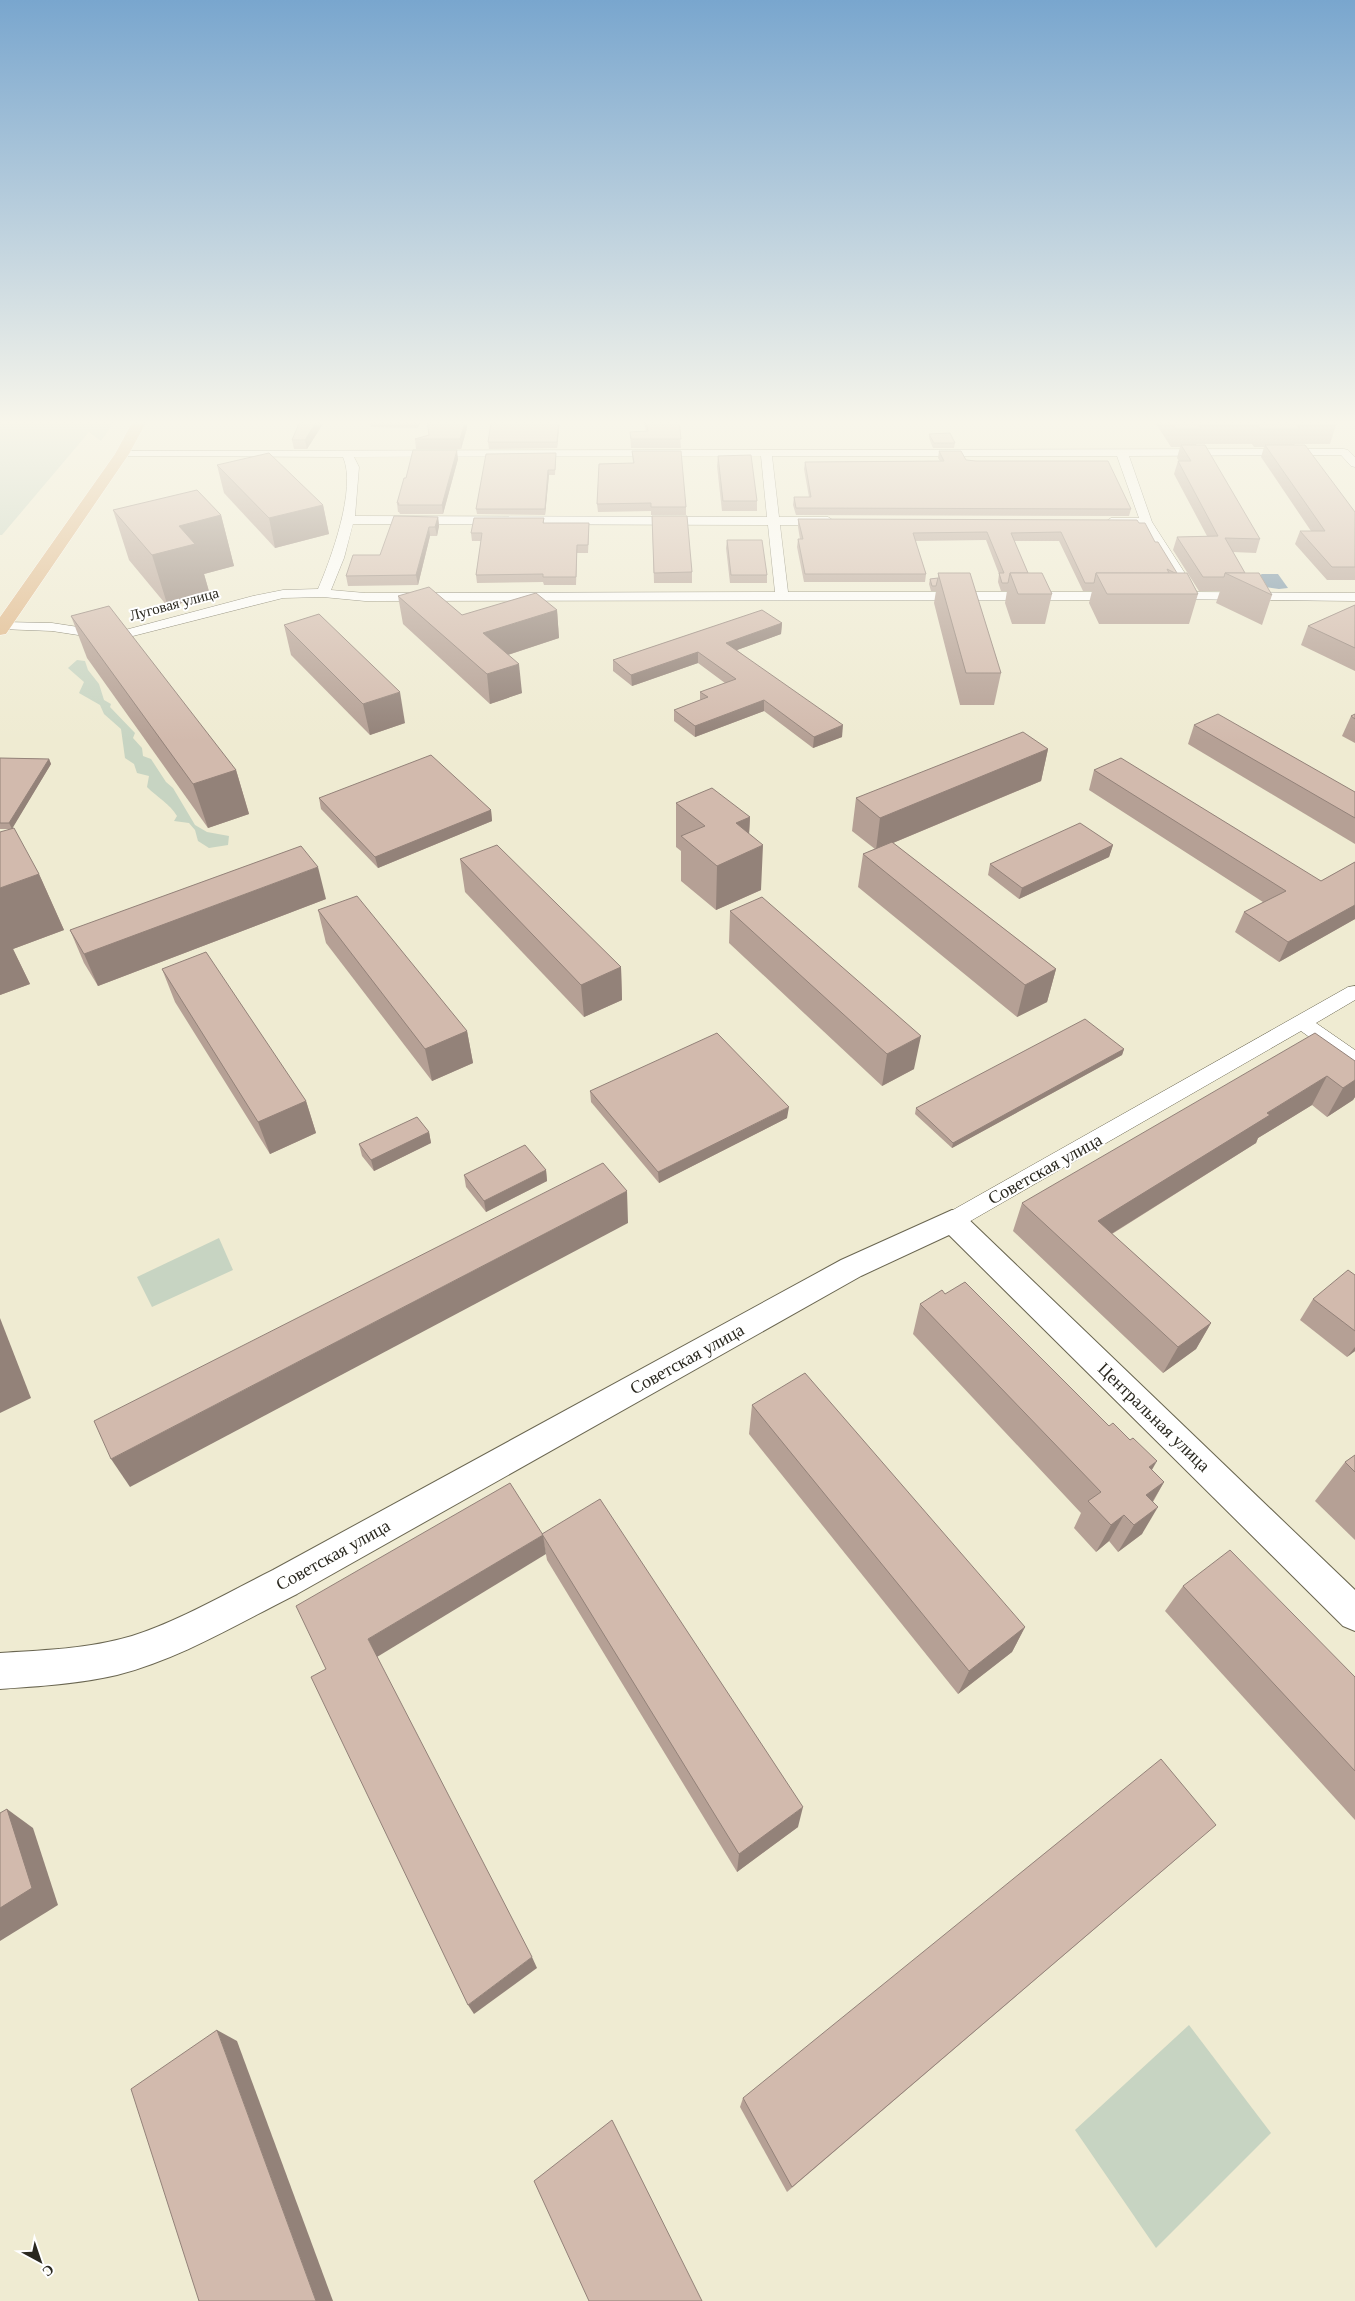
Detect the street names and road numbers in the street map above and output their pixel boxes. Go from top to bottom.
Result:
street label: Луговая улица [128,584,221,624]
street label: Советская улица [985,1129,1105,1209]
street label: Советская улица [627,1319,747,1399]
street label: Центральная улица [1094,1358,1214,1476]
street label: Советская улица [273,1515,393,1595]

